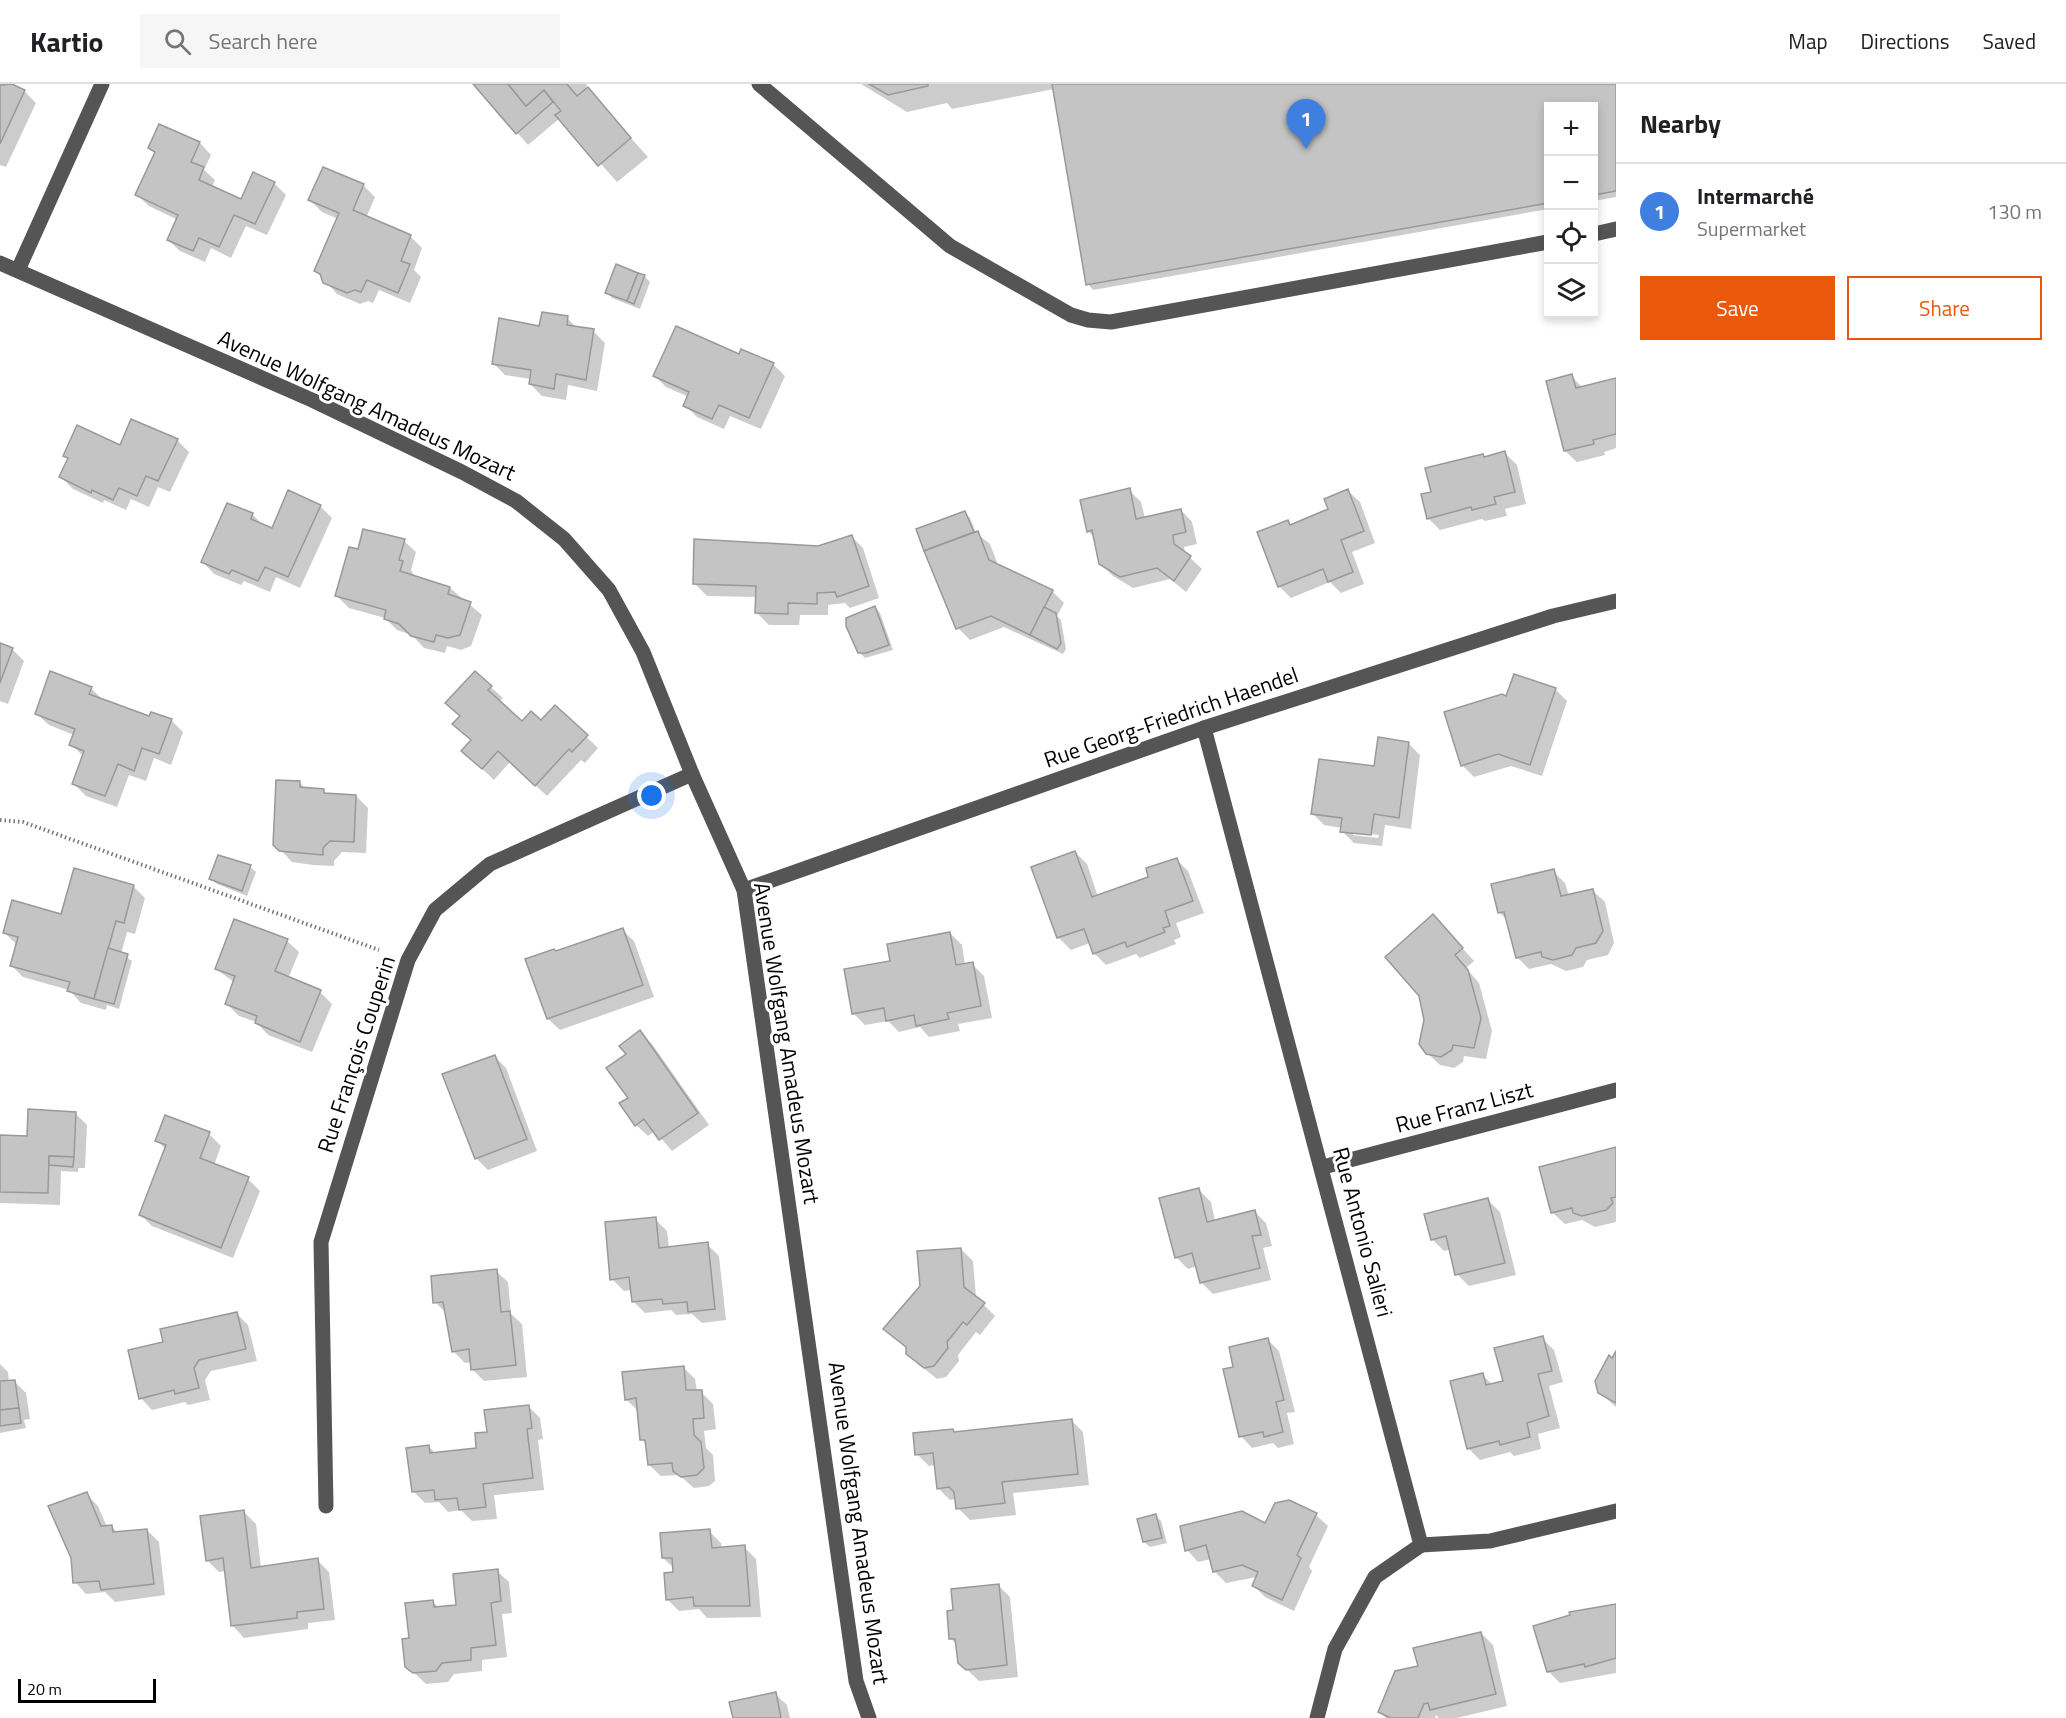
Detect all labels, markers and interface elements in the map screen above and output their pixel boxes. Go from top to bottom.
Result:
search box [140,14,560,68]
text: Kartio [30,20,104,63]
text: Search here [209,24,318,58]
icon: search [161,25,194,58]
text: Map [1788,25,1828,57]
text: Directions [1861,25,1950,57]
text: Saved [1983,25,2036,57]
pin: 1 [1286,100,1326,149]
map controls [1544,102,1598,318]
button: + [1544,102,1598,156]
text: Nearby [1640,104,1721,143]
button: − [1544,156,1598,210]
text: Intermarché [1697,179,1814,213]
text: 1 [1654,196,1665,227]
text: 130 m [1987,196,2042,227]
button: locate [1544,210,1598,264]
text: Supermarket [1697,213,1806,244]
button: layers [1544,264,1598,318]
button: Save [1640,276,1835,340]
button: Share [1847,276,2042,340]
street label: Avenue Wolfgang Amadeus Mozart [212,321,522,489]
street label: Rue Georg-Friedrich Haendel [1039,657,1303,777]
your location [637,781,666,810]
street label: Avenue Wolfgang Amadeus Mozart [745,880,829,1207]
street label: Rue François Couperin [308,951,404,1157]
street label: Rue Franz Liszt [1392,1072,1537,1142]
street label: Rue Antonio Salieri [1324,1143,1402,1321]
street label: Avenue Wolfgang Amadeus Mozart [820,1360,899,1687]
scale bar [18,1676,156,1704]
text: 20 m [27,1677,62,1701]

